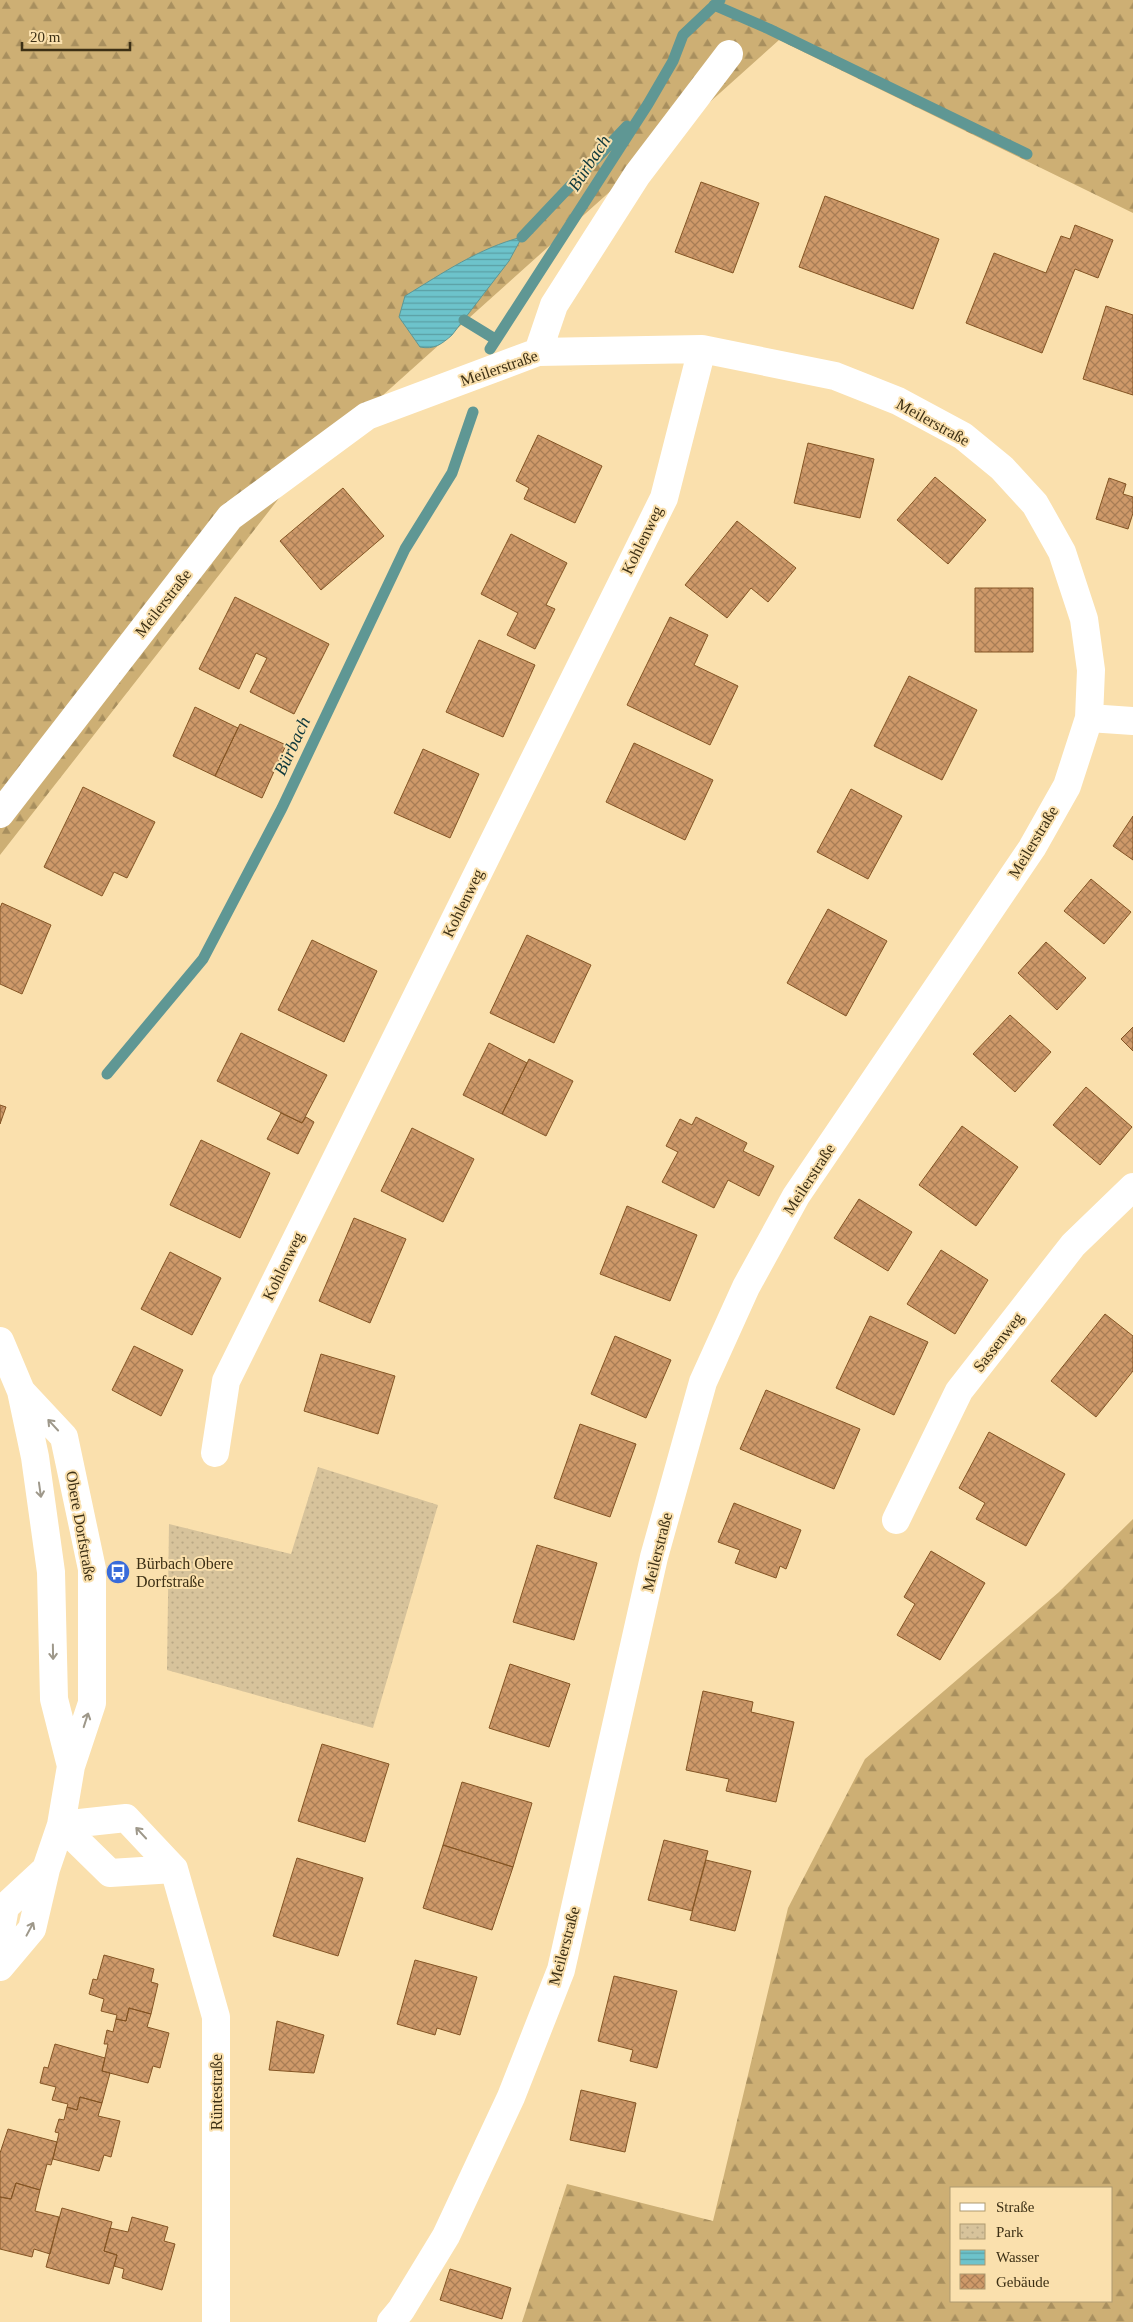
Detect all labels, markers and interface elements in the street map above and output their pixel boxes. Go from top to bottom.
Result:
scale bar [22,20,130,52]
text: 20 m [30,29,61,45]
water label: Bürbach [564,132,614,194]
street label: Meilerstraße [458,347,540,389]
street label: Meilerstraße [894,395,972,449]
street label: Kohlenweg [618,503,667,577]
street label: Meilerstraße [131,566,195,640]
water label: Bürbach [270,714,314,778]
street label: Meilerstraße [1005,803,1061,881]
street label: Kohlenweg [439,866,488,940]
street label: Meilerstraße [780,1140,838,1218]
street label: Kohlenweg [259,1229,308,1303]
street label: Sassenweg [970,1309,1027,1376]
one-way arrow [47,1419,59,1432]
street label: Obere Dorfstraße [63,1470,99,1582]
one-way arrow [35,1482,45,1498]
street label: Meilerstraße [639,1511,675,1593]
place label: Bürbach Obere Dorfstraße [136,1555,233,1590]
bus stop icon: Bürbach Obere Dorfstraße [105,1559,131,1585]
one-way arrow [48,1644,58,1660]
one-way arrow [82,1712,92,1728]
one-way arrow [135,1827,147,1840]
street label: Meilerstraße [545,1905,583,1987]
one-way arrow [25,1922,35,1937]
street label: Rüntestraße [208,2054,225,2130]
legend [950,2187,1113,2302]
text: Straße [996,2199,1035,2215]
text: Park [996,2224,1024,2240]
text: Wasser [996,2249,1039,2265]
text: Gebäude [996,2274,1050,2290]

